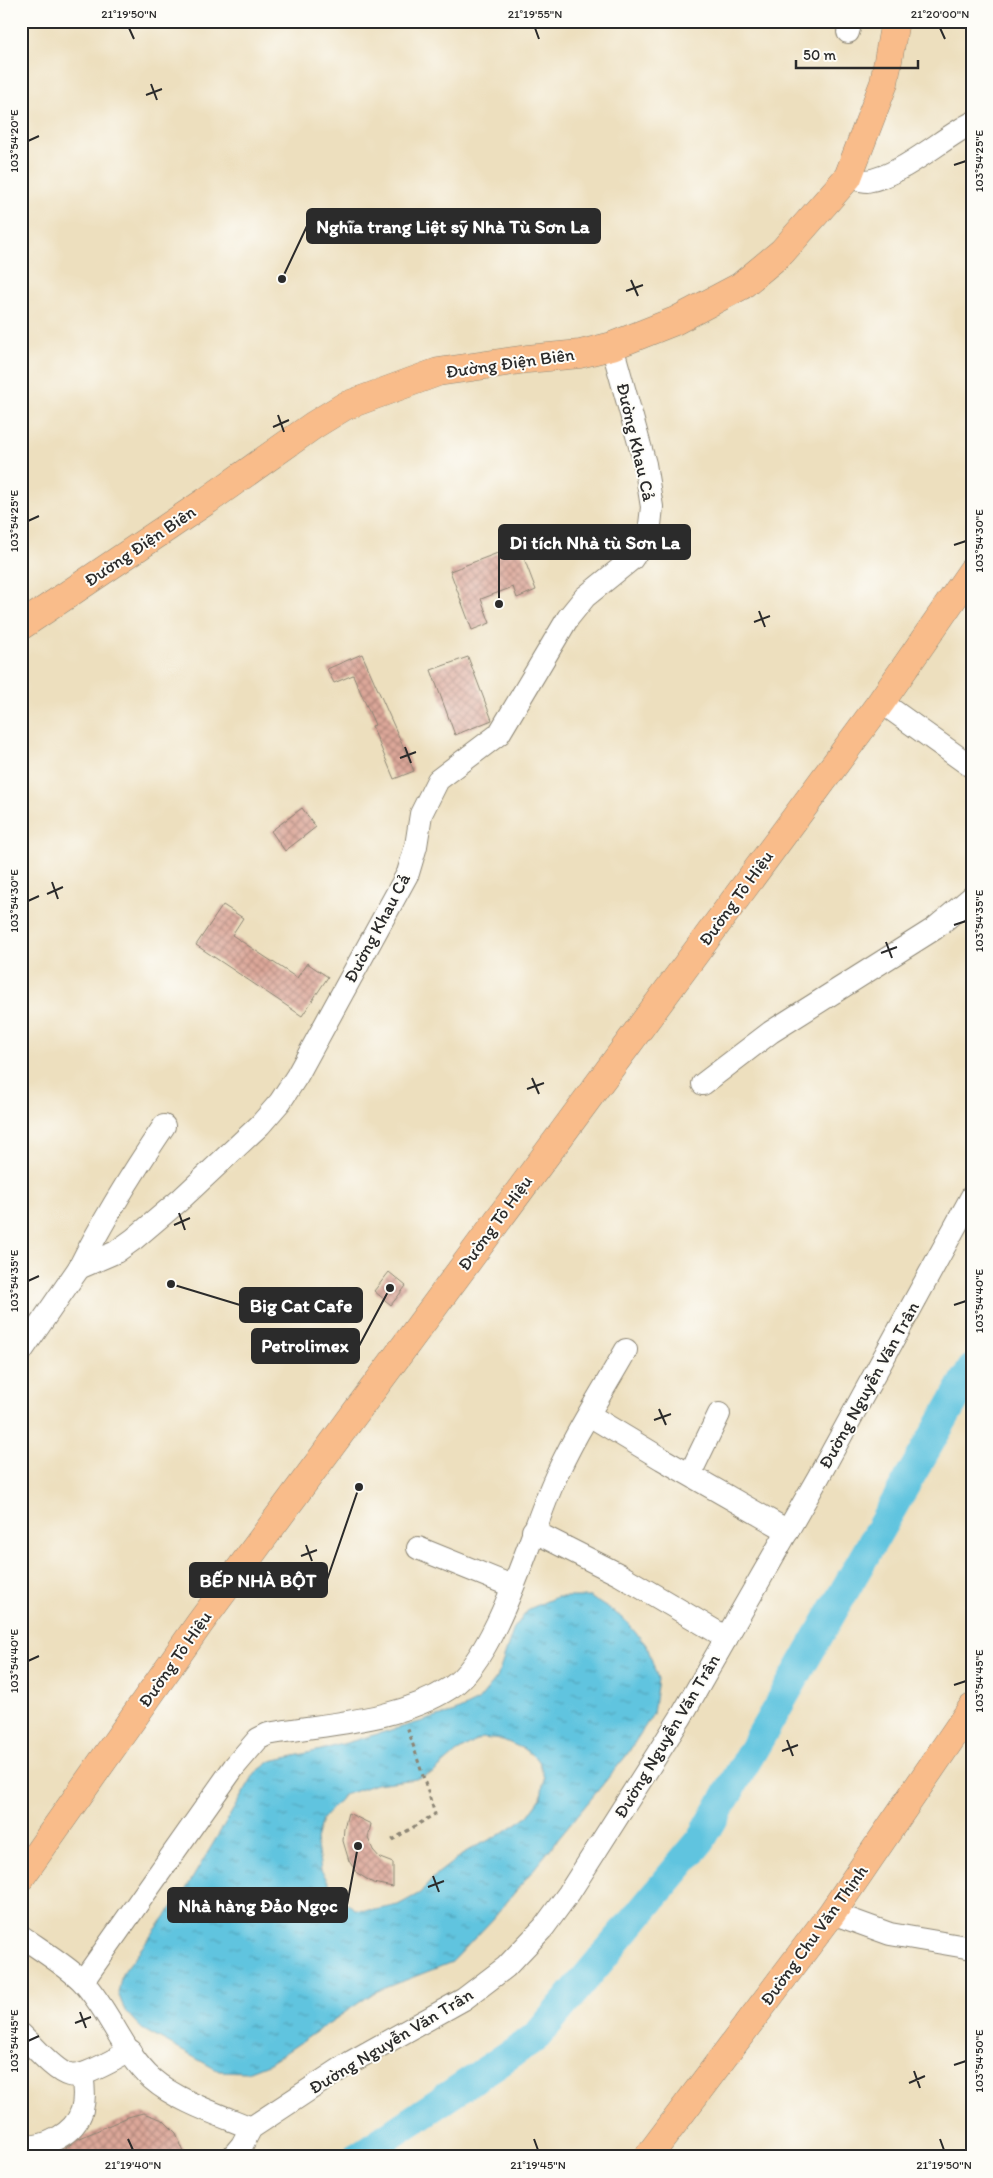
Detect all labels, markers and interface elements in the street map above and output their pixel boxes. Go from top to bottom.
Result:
text: 21°19'50"N [101,7,157,21]
text: 21°19'55"N [508,7,562,21]
text: 21°20'00"N [911,7,969,21]
scale bar [796,38,918,70]
text: 50 m [803,46,836,64]
text: 103°54'20"E [7,109,21,173]
text: 103°54'25"E [972,129,986,192]
callout: Nghĩa trang Liệt sỹ Nhà Tù Sơn La [307,209,600,243]
text: Nghĩa trang Liệt sỹ Nhà Tù Sơn La [316,215,591,238]
street label: Đường Điện Biên [444,343,576,383]
street label: Đường Khau Cả [612,381,660,504]
text: 103°54'25"E [7,489,21,552]
street label: Đường Điện Biên [80,500,200,591]
text: 103°54'30"E [972,509,986,573]
callout: Di tích Nhà tù Sơn La [499,525,690,559]
text: Di tích Nhà tù Sơn La [510,531,682,554]
street label: Đường Tô Hiệu [694,846,778,950]
text: 103°54'30"E [7,869,21,933]
street label: Đường Khau Cả [339,869,415,986]
text: 103°54'35"E [972,889,986,952]
street label: Đường Tô Hiệu [453,1171,537,1275]
text: 103°54'35"E [7,1249,21,1312]
text: 103°54'40"E [972,1268,986,1333]
callout: Big Cat Cafe [240,1288,362,1322]
text: Big Cat Cafe [250,1294,352,1317]
street label: Đường Nguyễn Văn Trân [814,1298,924,1472]
callout: Petrolimex [252,1329,359,1363]
text: Petrolimex [261,1334,349,1357]
callout: BẾP NHÀ BỘT [190,1563,327,1597]
text: BẾP NHÀ BỘT [199,1569,317,1592]
street label: Đường Tô Hiệu [134,1607,216,1711]
text: 103°54'40"E [7,1628,21,1693]
text: 103°54'45"E [972,1649,986,1713]
street label: Đường Nguyễn Văn Trân [609,1650,725,1822]
street label: Đường Chu Văn Thịnh [756,1860,873,2010]
callout: Nhà hàng Đảo Ngọc [168,1888,347,1922]
text: Nhà hàng Đảo Ngọc [178,1894,338,1917]
street label: Đường Nguyễn Văn Trân [305,1983,477,2099]
text: 103°54'45"E [7,2009,21,2073]
text: 103°54'50"E [972,2029,986,2093]
text: 21°19'40"N [105,2158,161,2172]
text: 21°19'45"N [510,2158,566,2172]
text: 21°19'50"N [916,2158,972,2172]

